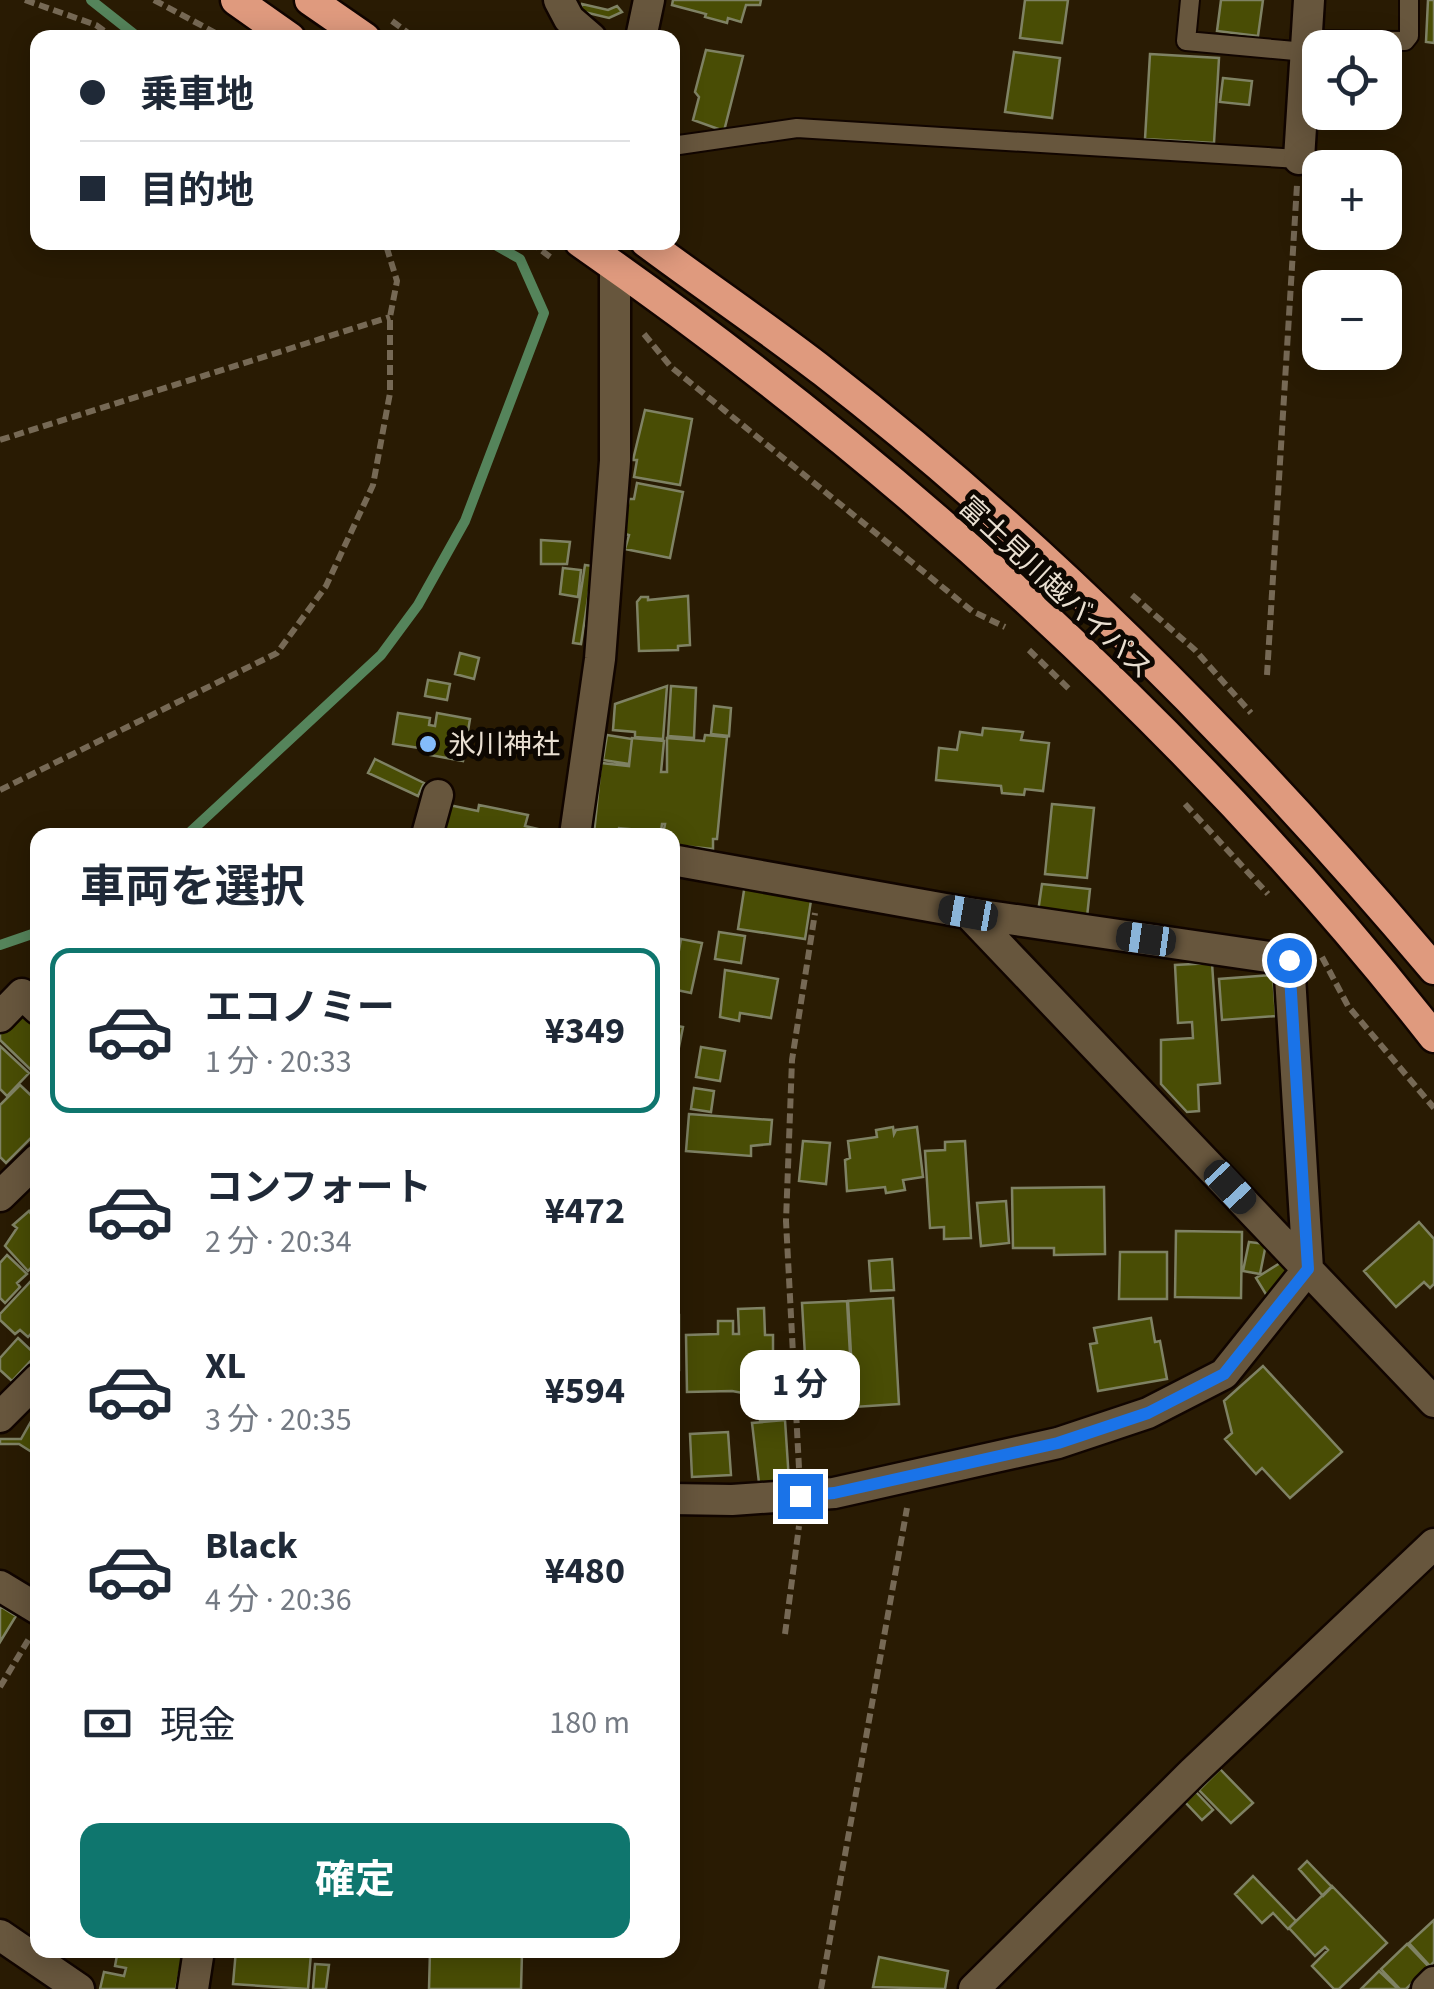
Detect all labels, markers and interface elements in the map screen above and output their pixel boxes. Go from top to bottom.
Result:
map controls [1302,30,1402,370]
button: locate [1302,30,1402,130]
text: 乗車地 [140,68,254,122]
button: + [1302,150,1402,250]
text: 目的地 [140,164,254,218]
button: − [1302,270,1402,370]
street label: 富士見川越バイパス [950,487,1161,688]
place label: 氷川神社 [448,725,560,765]
marker: 氷川神社 [417,733,439,755]
text: 車両を選択 [80,856,305,920]
car [936,893,1000,933]
car [1114,920,1178,958]
route start [1267,938,1312,983]
text: エコノミー [205,981,395,1035]
icon: car [85,986,175,1076]
text: ¥349 [545,1004,625,1058]
text: 1 分 · 20:33 [205,1039,352,1085]
car [1199,1155,1261,1219]
text: コンフォート [205,1161,432,1215]
icon: car [85,1166,175,1256]
text: ¥472 [545,1184,625,1238]
text: 2 分 · 20:34 [205,1219,352,1265]
text: XL [205,1339,246,1393]
icon: car [85,1346,175,1436]
callout: 1 分 [740,1351,860,1421]
text: 1 分 [772,1362,828,1408]
text: ¥594 [545,1364,625,1418]
text: 3 分 · 20:35 [205,1397,352,1443]
route end [778,1474,823,1519]
text: Black [205,1519,298,1573]
icon: car [85,1526,175,1616]
text: ¥480 [545,1544,625,1598]
text: 4 分 · 20:36 [205,1577,352,1623]
icon: cash [80,1696,135,1751]
text: 現金 [160,1699,236,1753]
text: 180 m [549,1700,630,1746]
button: 確定 [80,1823,630,1938]

